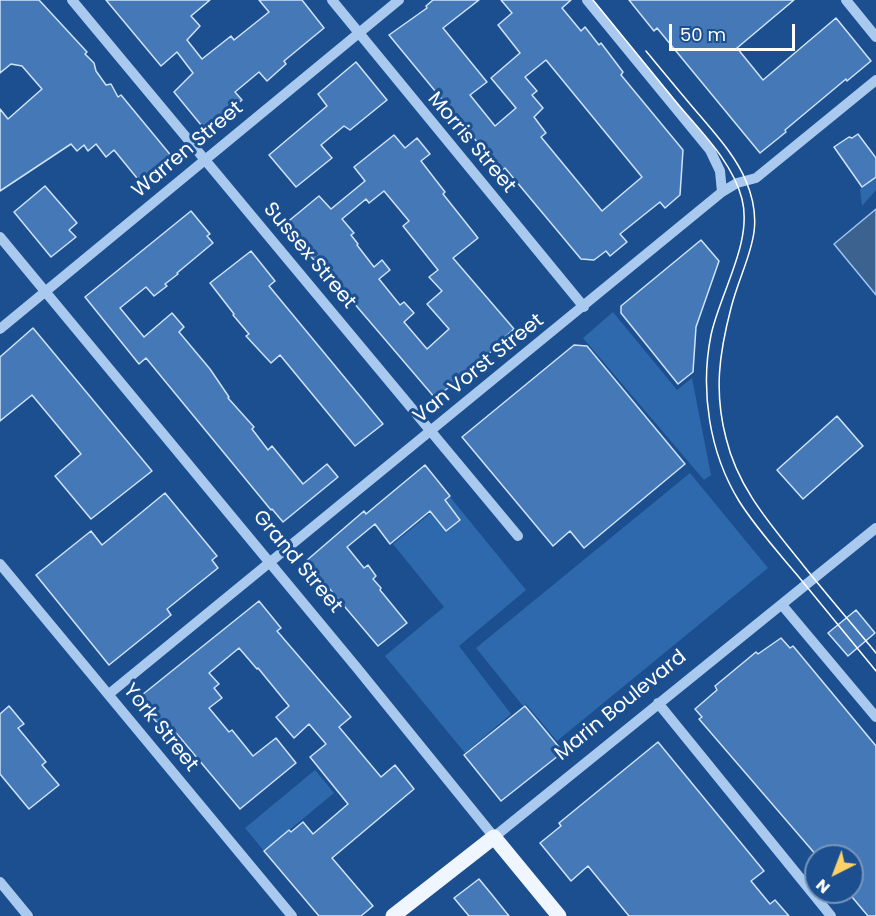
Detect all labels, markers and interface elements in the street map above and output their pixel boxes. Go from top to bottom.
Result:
scale bar [672,12,798,50]
text: 50 m [680,22,726,47]
street label: Morris Street [422,88,520,198]
street label: Warren Street [128,97,248,203]
street label: Sussex Street [258,198,360,314]
street label: Van Vorst Street [409,309,549,429]
street label: Grand Street [247,506,347,618]
street label: Marin Boulevard [550,646,692,766]
street label: York Street [117,679,203,777]
north arrow [804,844,864,904]
text: N [811,874,835,899]

